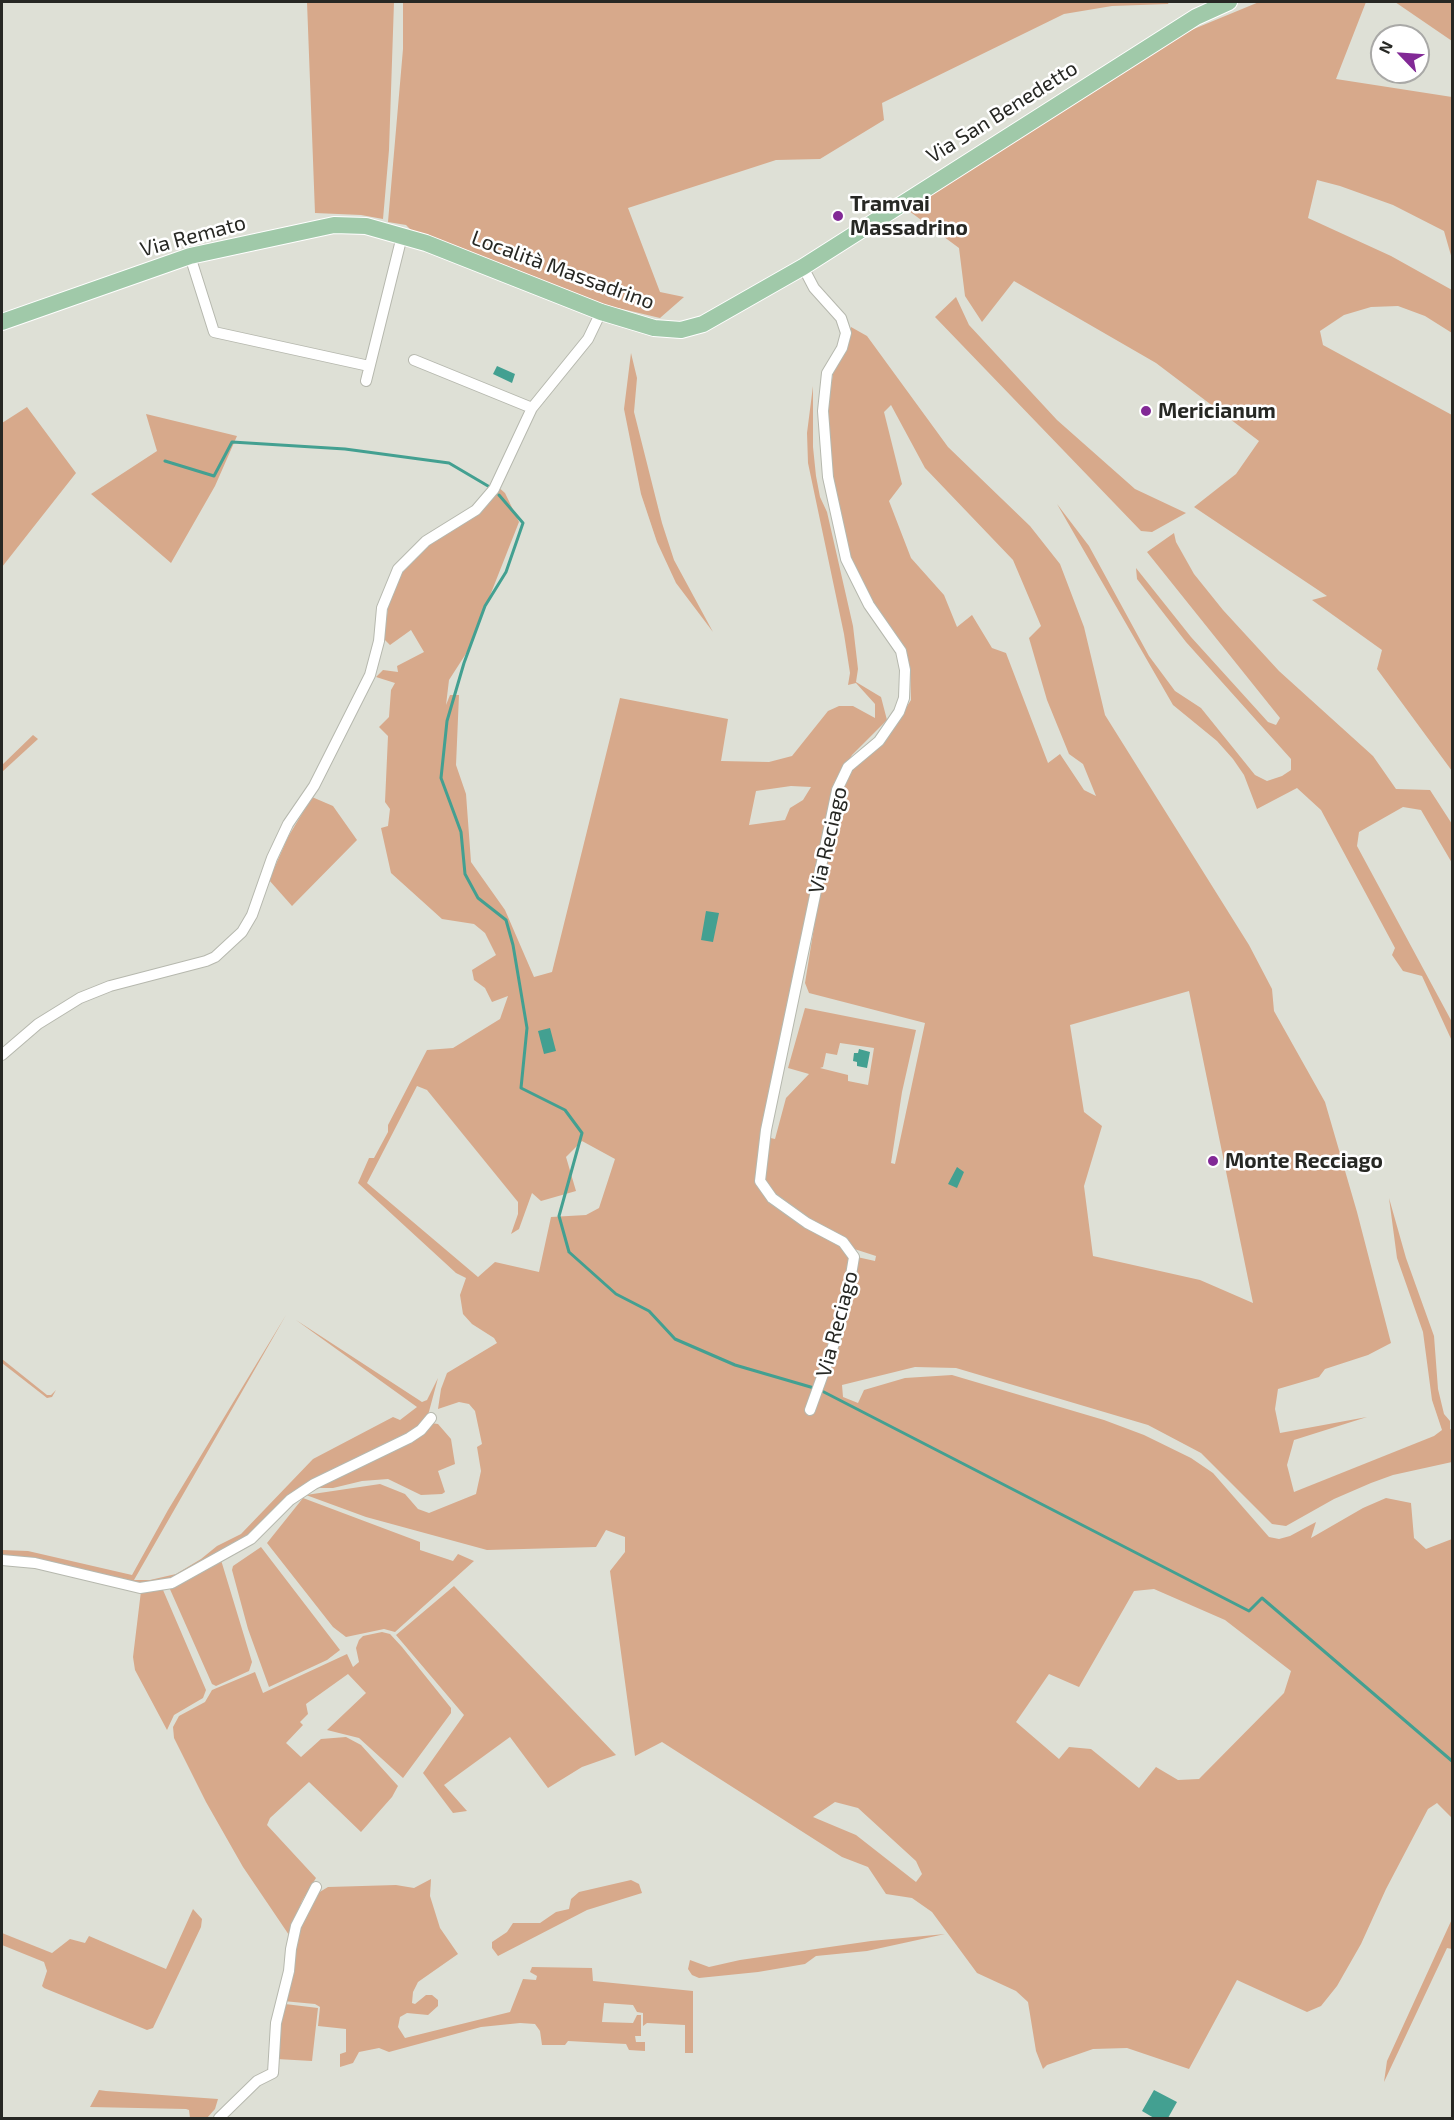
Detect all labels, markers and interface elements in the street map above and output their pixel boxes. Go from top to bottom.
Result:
north arrow [1370,24,1430,84]
text: N [1374,38,1396,56]
street label: Via San Benedetto [922,55,1082,169]
place label: Tramvai Massadrino [850,191,968,241]
marker: Tramvai Massadrino [831,209,845,223]
street label: Via Remato [137,210,249,262]
street label: Località Massadrino [468,225,658,315]
place label: Mericianum [1158,398,1276,424]
marker: Mericianum [1139,404,1153,418]
street label: Via Reciago [803,784,853,896]
place label: Monte Recciago [1225,1148,1383,1174]
marker: Monte Recciago [1206,1154,1220,1168]
street label: Via Reciago [811,1268,863,1380]

